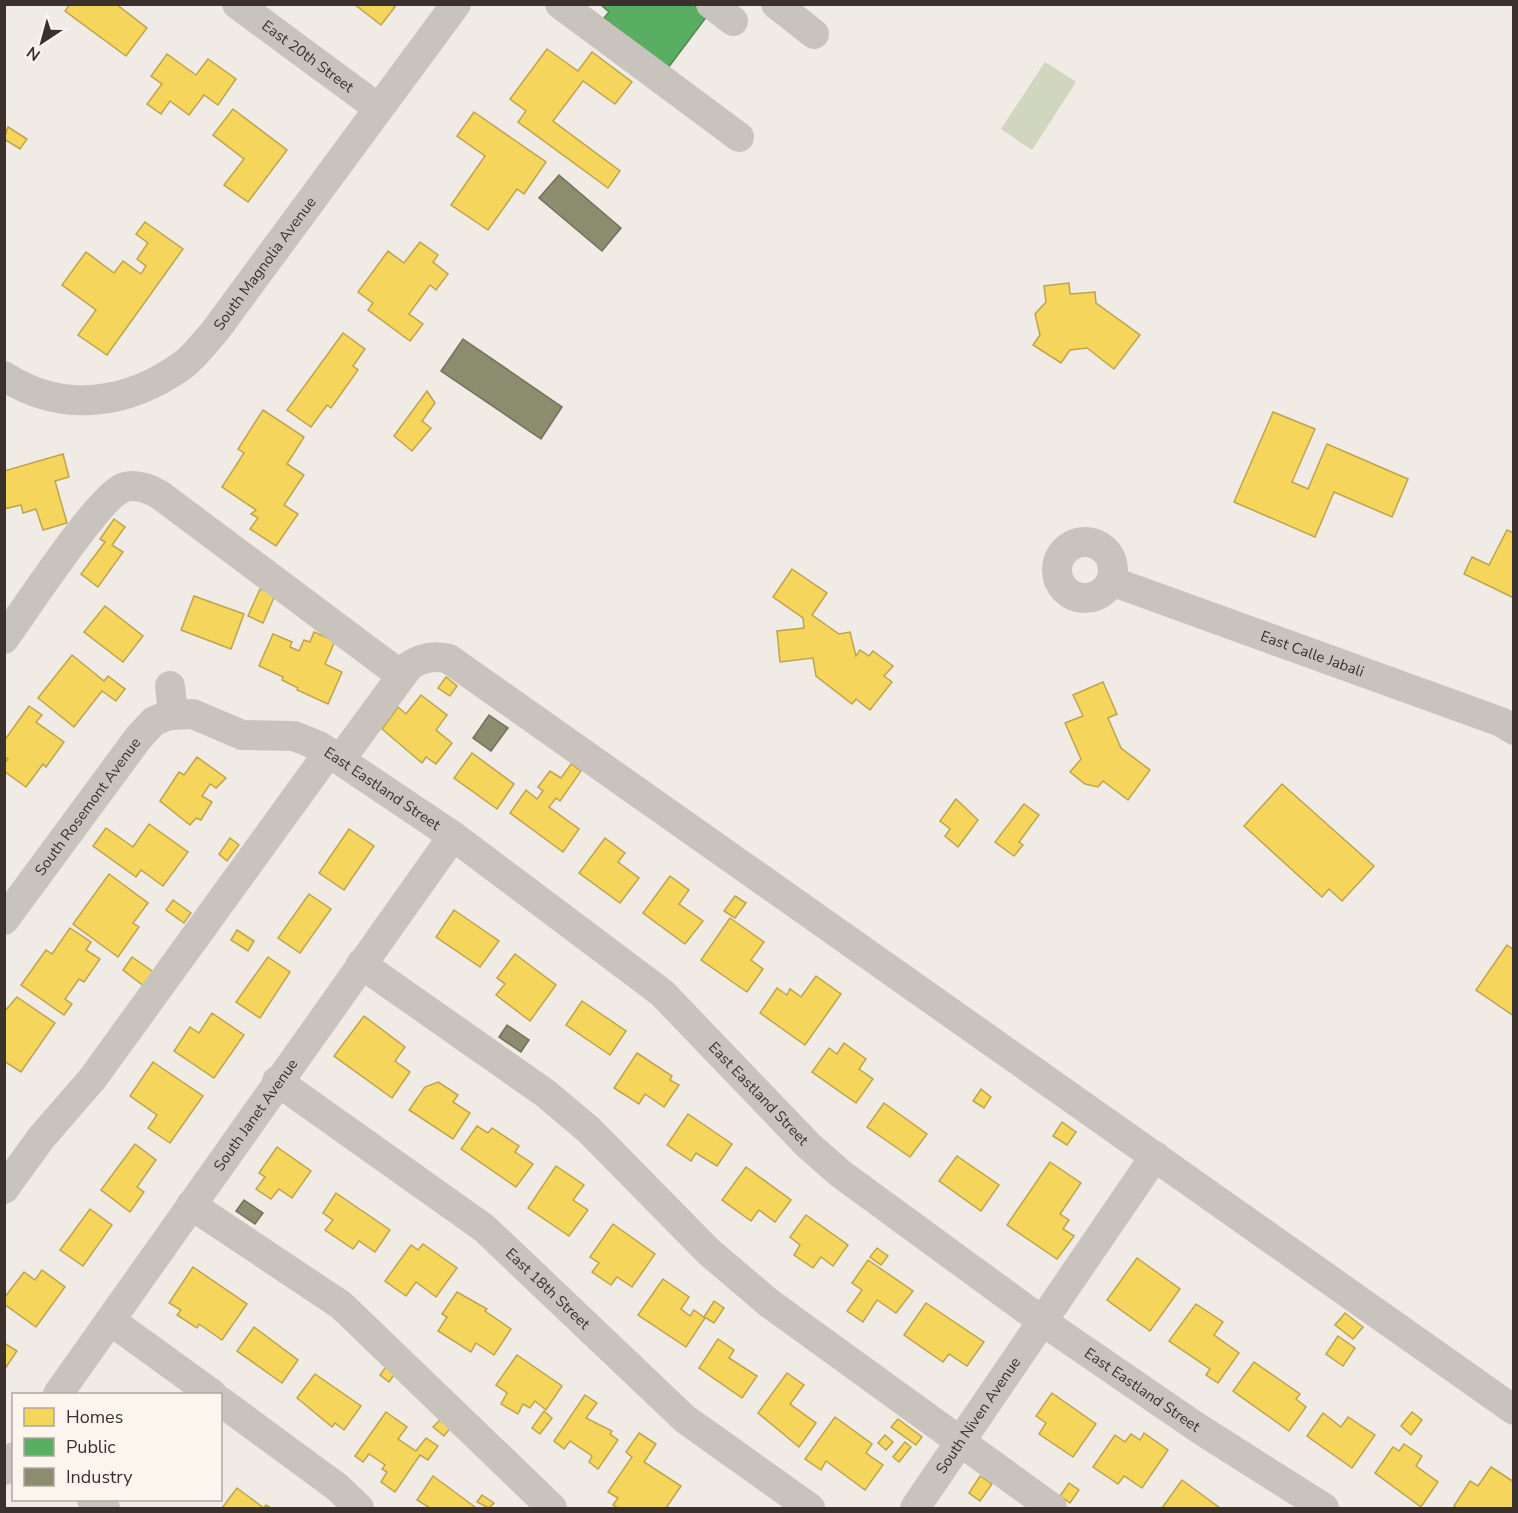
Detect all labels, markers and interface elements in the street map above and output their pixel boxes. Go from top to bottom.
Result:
north arrow [12,12,72,72]
street label: East 20th Street [258,16,358,97]
text: N [22,41,45,66]
street label: South Magnolia Avenue [209,193,320,334]
street label: East Calle Jabali [1258,626,1367,682]
street label: South Rosemont Avenue [30,733,145,880]
street label: East Eastland Street [320,742,445,835]
street label: East Eastland Street [704,1037,814,1150]
street label: South Janet Avenue [209,1055,302,1175]
street label: East 18th Street [501,1244,595,1334]
street label: East Eastland Street [1080,1343,1205,1437]
street label: South Niven Avenue [931,1353,1025,1478]
legend [12,1393,222,1501]
text: Homes [66,1405,123,1429]
text: Public [66,1435,116,1459]
text: Industry [66,1465,133,1489]

